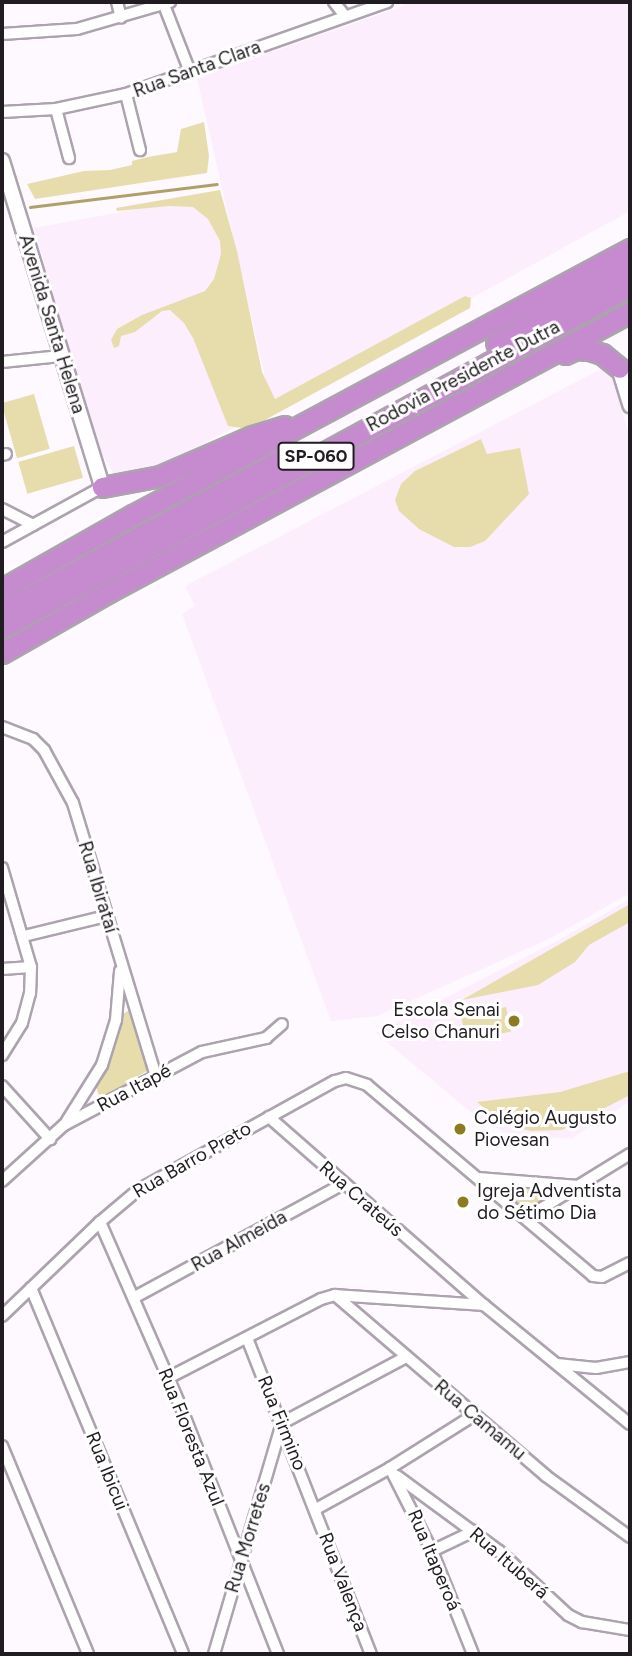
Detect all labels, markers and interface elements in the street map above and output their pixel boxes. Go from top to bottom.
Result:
street label: Rua Santa Clara [130,35,264,103]
street label: Avenida Santa Helena [14,232,90,416]
street label: Rodovia Presidente Dutra [362,315,564,437]
road number: SP-060 [278,442,354,470]
street label: Rua Ibirataí [73,838,123,936]
place label: Escola Senai Celso Chanuri [381,999,500,1043]
marker: Escola Senai Celso Chanuri [506,1013,522,1029]
street label: Rua Itapé [93,1059,175,1117]
place label: Colégio Augusto Piovesan [474,1107,617,1151]
street label: Rua Barro Preto [129,1117,255,1203]
marker: Colégio Augusto Piovesan [452,1121,468,1137]
street label: Rua Crateús [314,1156,408,1242]
place label: Igreja Adventista do Sétimo Dia [477,1180,621,1224]
marker: Igreja Adventista do Sétimo Dia [455,1194,471,1210]
street label: Rua Almeida [187,1205,291,1277]
street label: Rua Floresta Azul [153,1365,229,1509]
street label: Rua Firmino [253,1372,311,1474]
street label: Rua Camamu [429,1375,531,1465]
street label: Rua Ibicui [81,1428,133,1514]
street label: Rua Morretes [220,1480,276,1596]
street label: Rua Itaperoá [402,1506,466,1614]
street label: Rua Ituberá [465,1522,553,1604]
street label: Rua Valença [314,1529,372,1635]

